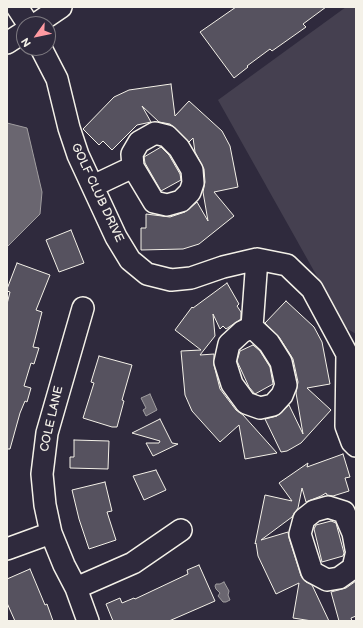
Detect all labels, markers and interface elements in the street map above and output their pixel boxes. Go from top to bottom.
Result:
north arrow [16,16,56,56]
text: N [19,35,34,49]
street label: GOLF CLUB DRIVE [68,141,126,245]
street label: COLE LANE [37,385,67,453]

